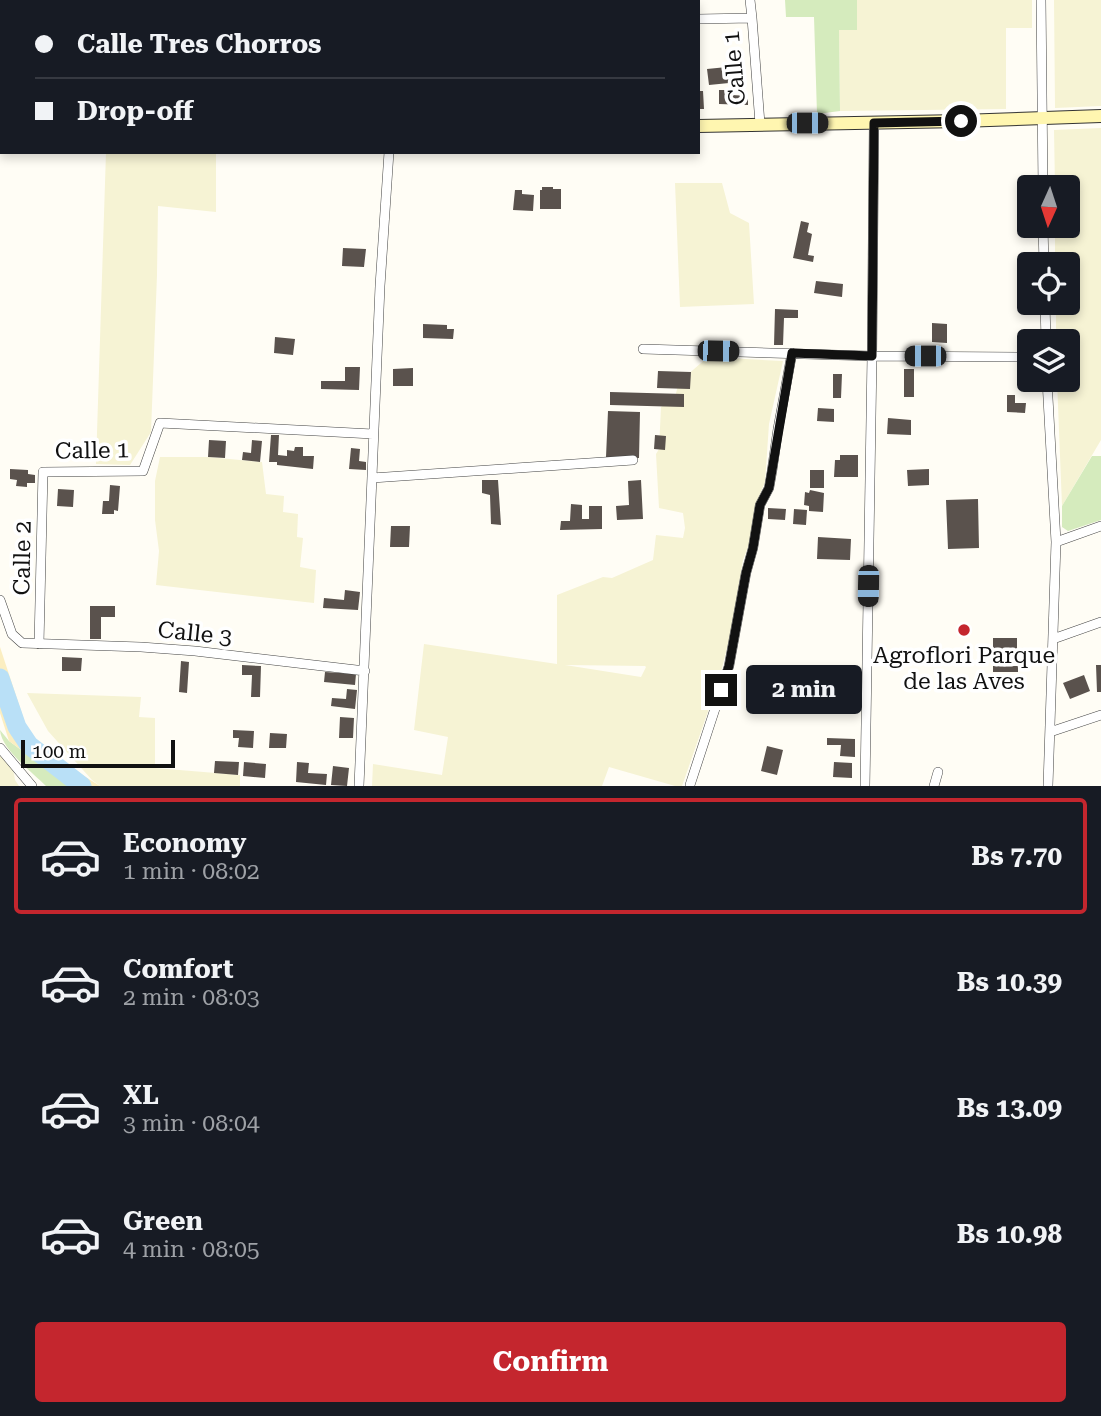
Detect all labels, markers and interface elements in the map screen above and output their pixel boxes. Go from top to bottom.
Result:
text: Calle Tres Chorros [77,29,322,59]
street label: Calle 1 [718,30,751,106]
text: Drop-off [77,96,193,126]
route start [945,105,977,137]
car [787,113,829,134]
north arrow [1017,175,1080,238]
map controls [1017,175,1080,392]
button: locate [1017,252,1080,315]
button: layers [1017,329,1080,392]
car [697,340,740,362]
car [905,346,947,367]
street label: Calle 1 [55,436,129,465]
street label: Calle 2 [8,521,37,595]
car [858,565,879,607]
street label: Calle 3 [156,616,233,651]
marker: Agroflori Parque de las Aves [956,622,972,638]
place label: Agroflori Parque de las Aves [873,642,1055,695]
callout: 2 min [746,666,861,714]
route end [705,674,737,706]
text: 2 min [772,676,836,703]
scale bar [21,737,175,769]
text: 100 m [32,740,86,763]
icon: car [39,825,102,888]
text: Economy [123,828,246,858]
text: Bs 7.70 [971,841,1062,871]
text: 1 min · 08:02 [123,858,260,885]
icon: car [39,951,102,1014]
text: Comfort [123,954,233,984]
text: Bs 10.39 [957,967,1062,997]
text: 2 min · 08:03 [123,984,260,1011]
icon: car [39,1077,102,1140]
text: XL [123,1080,159,1110]
text: Bs 13.09 [957,1093,1062,1123]
text: 3 min · 08:04 [123,1110,260,1137]
icon: car [39,1203,102,1266]
text: Green [123,1206,203,1236]
text: Bs 10.98 [957,1219,1062,1249]
text: 4 min · 08:05 [123,1236,260,1263]
button: Confirm [35,1322,1066,1402]

